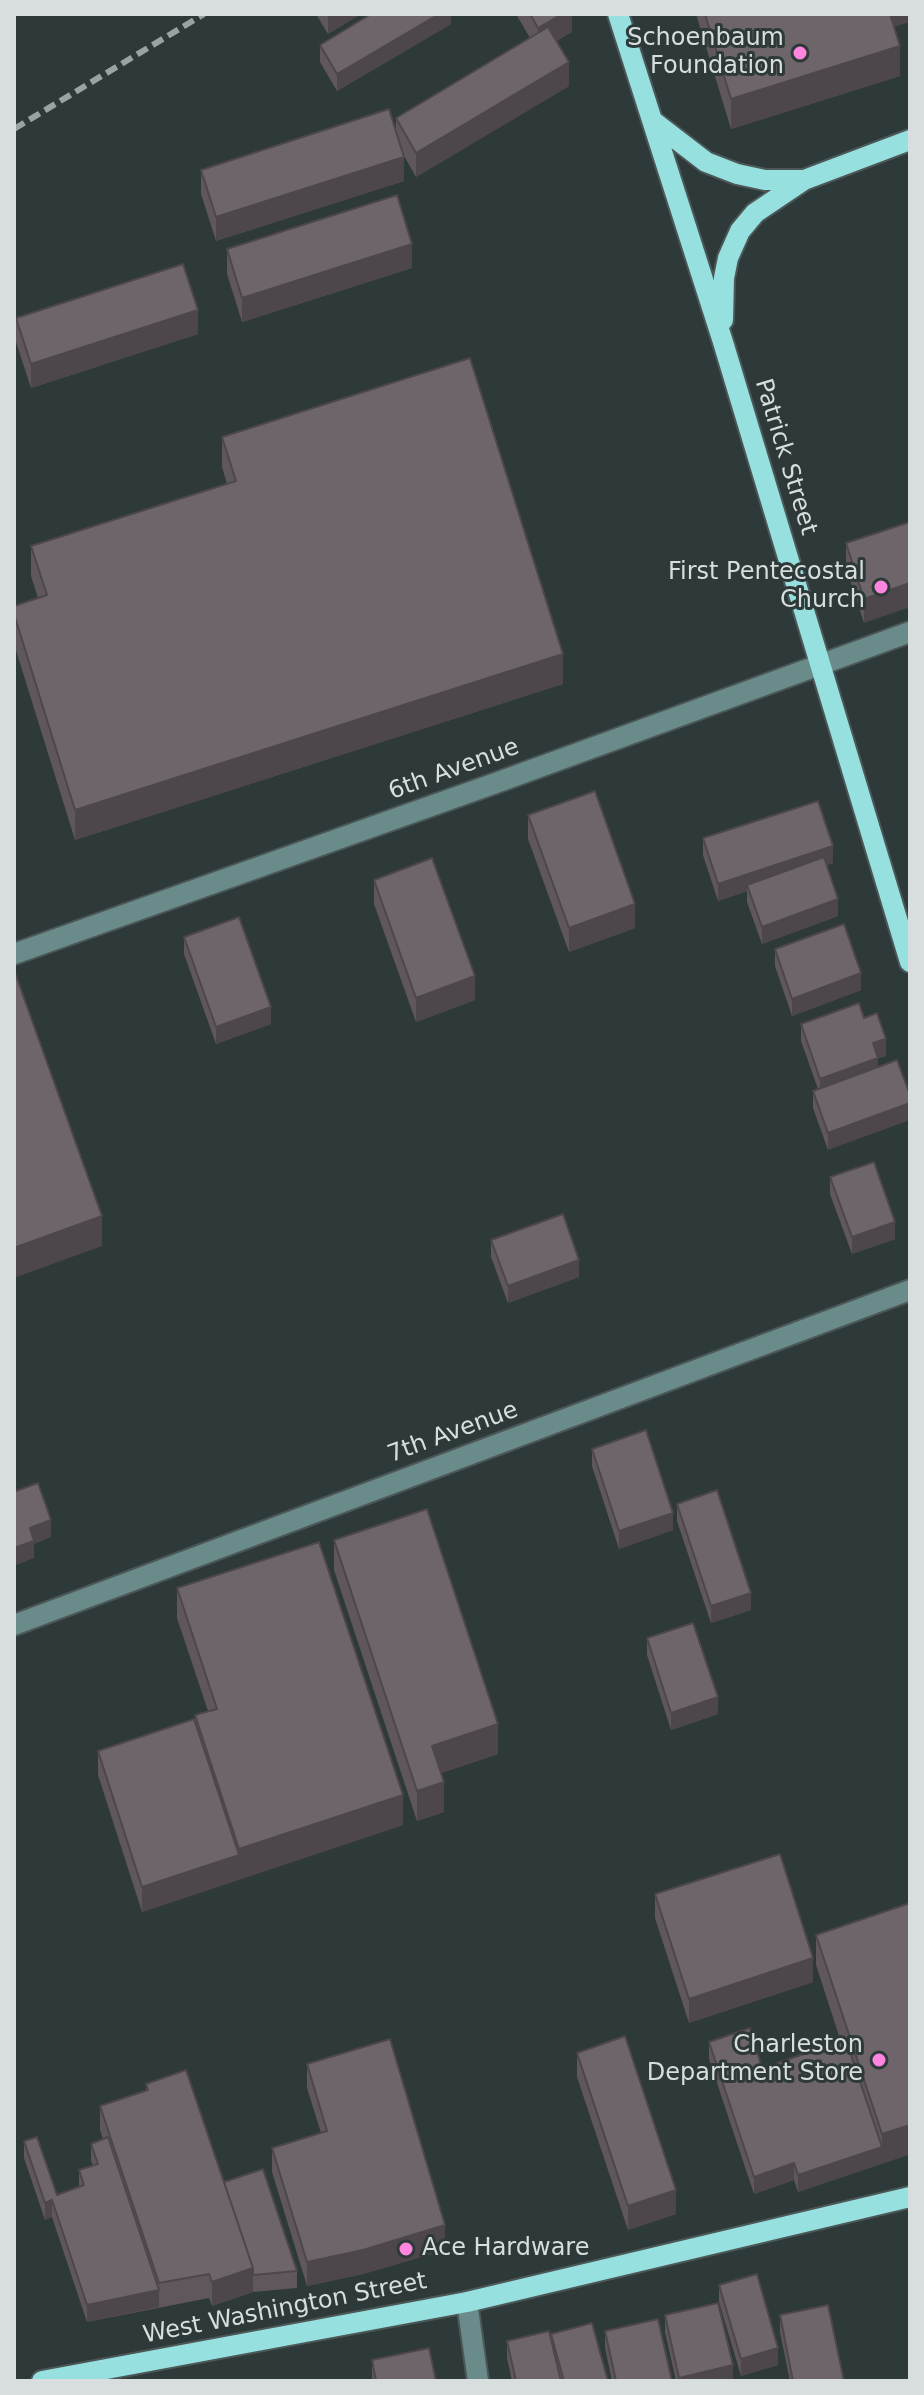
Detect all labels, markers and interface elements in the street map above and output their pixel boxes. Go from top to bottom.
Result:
place label: Schoenbaum Foundation [627,25,784,81]
marker: Schoenbaum Foundation [791,44,809,62]
street label: Patrick Street [748,375,822,539]
place label: First Pentecostal Church [668,559,865,615]
marker: First Pentecostal Church [872,578,890,596]
street label: 6th Avenue [385,733,523,807]
street label: 7th Avenue [384,1396,522,1470]
place label: Charleston Department Store [647,2032,863,2088]
marker: Charleston Department Store [870,2051,888,2069]
place label: Ace Hardware [422,2235,589,2263]
marker: Ace Hardware [397,2240,415,2258]
street label: West Washington Street [141,2267,429,2351]

